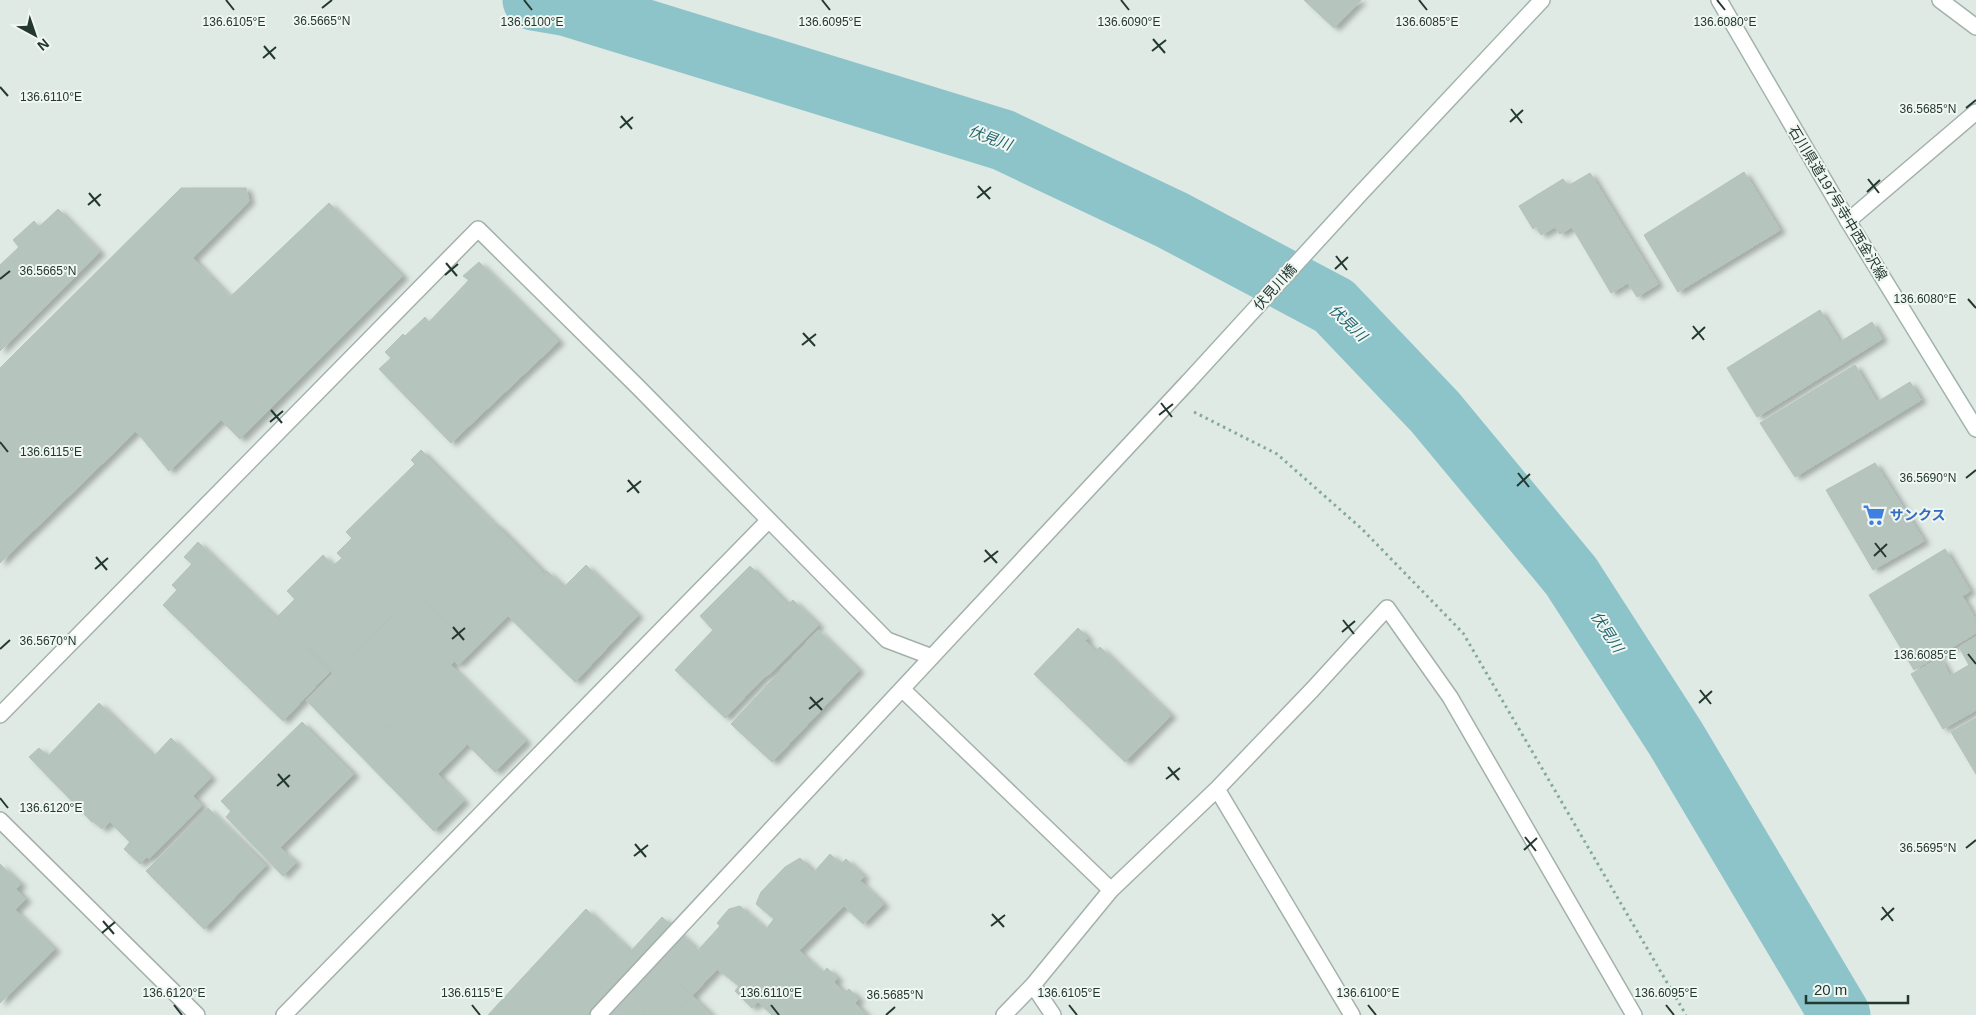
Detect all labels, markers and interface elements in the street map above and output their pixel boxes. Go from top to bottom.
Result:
north arrow [10,10,60,60]
text: 36.5665°N [294,14,350,28]
text: 136.6105°E [203,15,265,29]
text: 136.6100°E [501,15,563,29]
text: 136.6095°E [799,15,861,29]
text: 136.6090°E [1098,15,1160,29]
text: 136.6085°E [1396,15,1458,29]
text: 136.6080°E [1694,15,1756,29]
text: N [34,36,52,54]
text: 136.6110°E [20,90,82,104]
text: 36.5685°N [1900,102,1956,116]
water label: 伏見川 [966,122,1016,154]
street label: 石川県道197号寺中西金沢線 [1785,123,1891,283]
street label: 伏見川橋 [1250,261,1300,313]
text: 36.5665°N [20,264,76,278]
text: 136.6080°E [1894,292,1956,306]
water label: 伏見川 [1326,301,1372,346]
text: 136.6115°E [20,445,82,459]
text: 36.5690°N [1900,471,1956,485]
supermarket icon: サンクス [1861,502,1887,528]
place label: サンクス [1890,507,1946,523]
water label: 伏見川 [1588,608,1628,657]
text: 36.5670°N [20,634,76,648]
text: 136.6085°E [1894,648,1956,662]
text: 136.6120°E [20,801,82,815]
text: 36.5695°N [1900,841,1956,855]
scale bar [1806,972,1908,1004]
text: 20 m [1814,981,1847,998]
text: 136.6120°E [143,986,205,1000]
text: 136.6115°E [441,986,503,1000]
text: 136.6110°E [740,986,802,1000]
text: 136.6105°E [1038,986,1100,1000]
text: 136.6100°E [1337,986,1399,1000]
text: 136.6095°E [1635,986,1697,1000]
text: 36.5685°N [867,988,923,1002]

